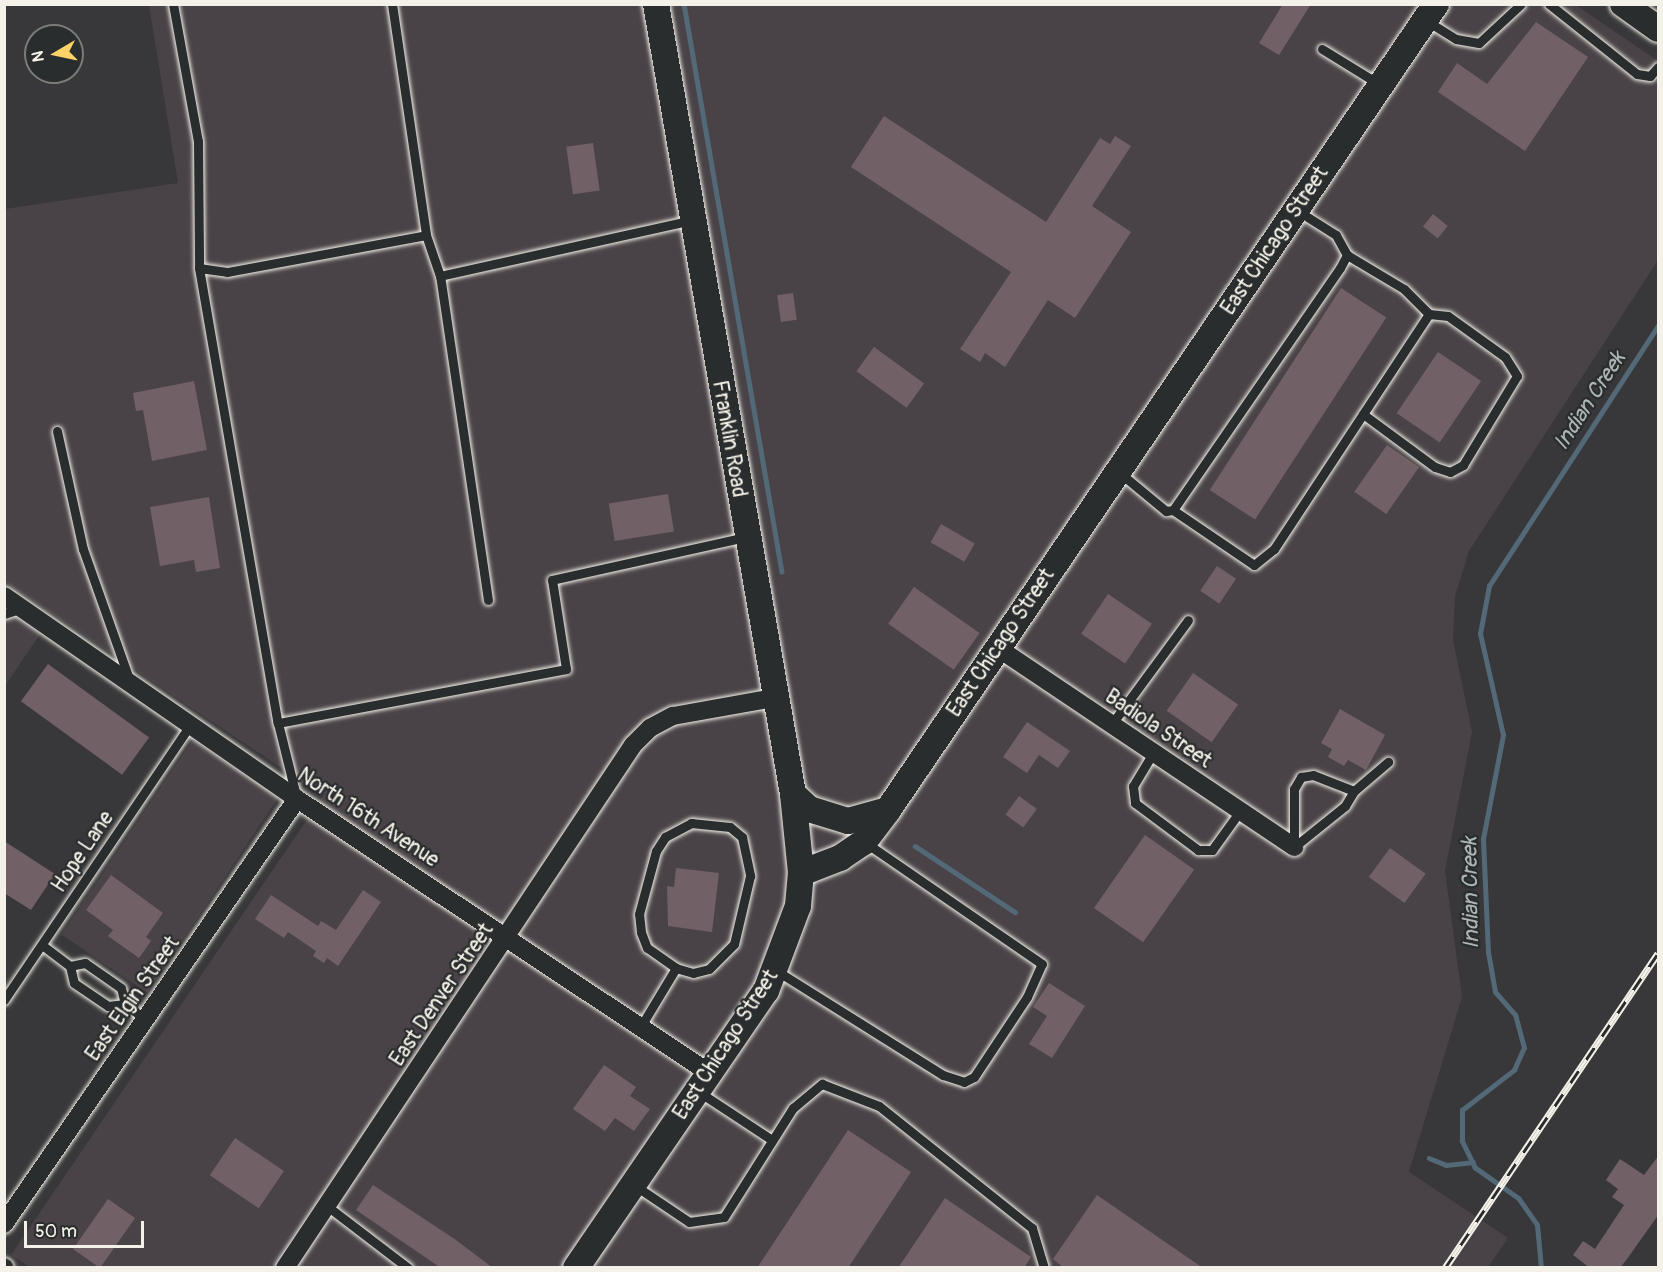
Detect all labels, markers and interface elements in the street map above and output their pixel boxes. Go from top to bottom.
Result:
north arrow [24,24,84,84]
text: N [27,50,49,63]
street label: East Chicago Street [1216,162,1334,320]
water label: Indian Creek [1548,347,1632,455]
street label: Franklin Road [706,379,752,499]
street label: East Chicago Street [942,564,1060,722]
street label: Badiola Street [1100,684,1216,774]
street label: North 16th Avenue [292,763,444,873]
street label: Hope Lane [47,806,119,898]
water label: Indian Creek [1457,837,1485,949]
street label: East Denver Street [385,919,499,1071]
street label: East Elgin Street [81,932,185,1066]
street label: East Chicago Street [668,965,784,1125]
scale bar [27,1209,147,1247]
text: 50 m [35,1220,77,1243]

